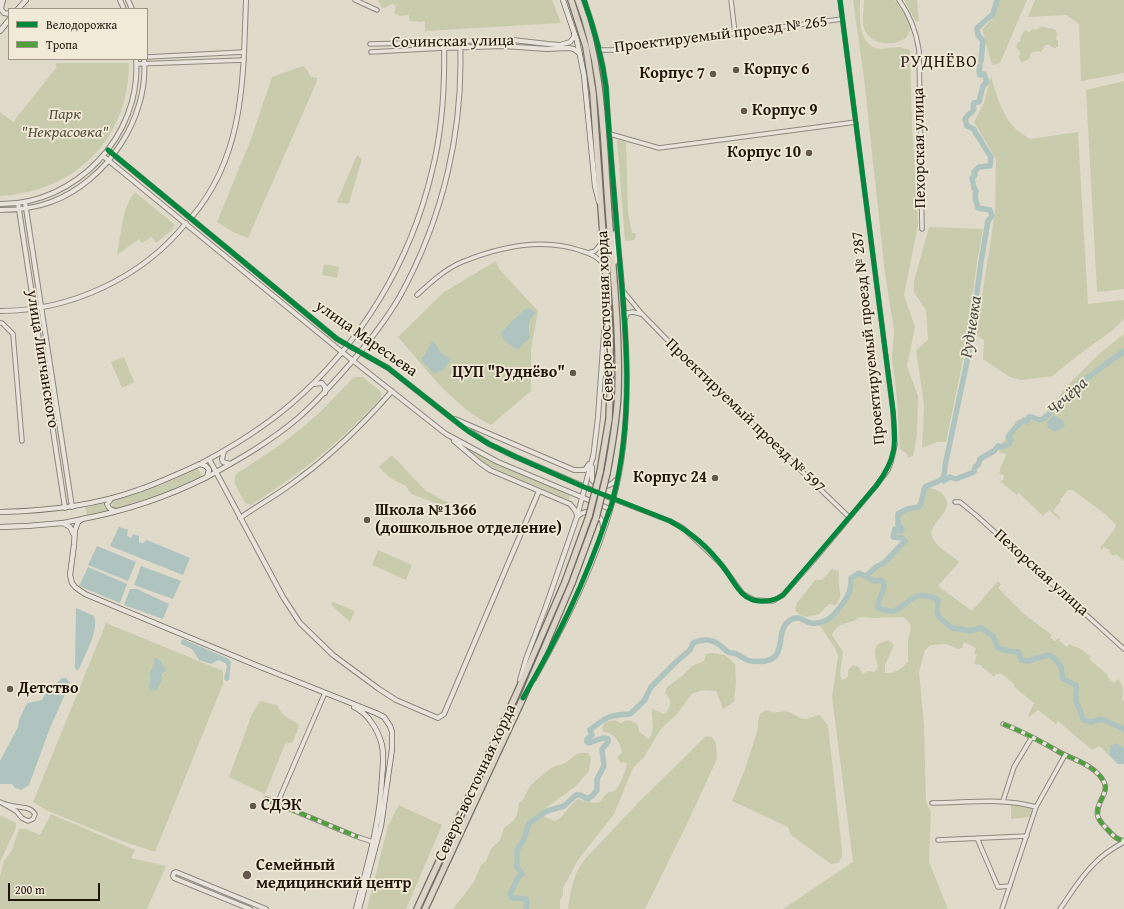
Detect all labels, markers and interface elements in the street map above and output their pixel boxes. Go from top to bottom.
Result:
legend [8,8,148,60]
street label: Проектируемый проезд № 265 [613,12,829,58]
text: Велодорожка [46,16,117,33]
street label: Сочинская улица [392,31,514,53]
text: Тропа [46,36,78,53]
district label: РУДНЁВО [900,53,978,73]
place label: Корпус 6 [744,60,809,80]
place label: Корпус 7 [640,64,705,84]
marker: Корпус 6 [731,65,741,75]
marker: Корпус 7 [708,69,718,79]
street label: Пехорская улица [909,88,931,208]
place label: Корпус 9 [752,101,817,121]
park label: Парк "Некрасовка" [21,105,109,143]
marker: Корпус 9 [739,106,749,116]
place label: Корпус 10 [727,143,801,163]
marker: Корпус 10 [804,148,814,158]
street label: Северо-восточная хорда [593,230,619,402]
street label: Проектируемый проезд № 287 [848,230,890,446]
street label: улица Липчанского [22,289,62,429]
water label: Рудневка [957,294,987,360]
street label: улица Маресьева [311,297,421,381]
street label: Проектируемый проезд № 597 [661,335,829,497]
place label: ЦУП "Руднёво" [452,363,565,383]
marker: ЦУП "Руднёво" [568,368,578,378]
water label: Чечёра [1044,374,1092,420]
place label: Корпус 24 [633,468,707,488]
marker: Корпус 24 [710,473,720,483]
place label: Школа №1366 (дошкольное отделение) [375,501,562,539]
marker: Школа №1366 (дошкольное отделение) [362,515,372,525]
street label: Пехорская улица [990,525,1092,621]
place label: Детство [18,679,78,699]
marker: Детство [5,684,15,694]
street label: Северо-восточная хорда [431,701,521,865]
place label: СДЭК [261,796,302,816]
marker: СДЭК [248,801,258,811]
place label: Семейный медицинский центр [256,856,411,894]
marker: Семейный медицинский центр [241,869,253,881]
scale bar [10,875,102,901]
text: 200 m [15,881,45,898]

